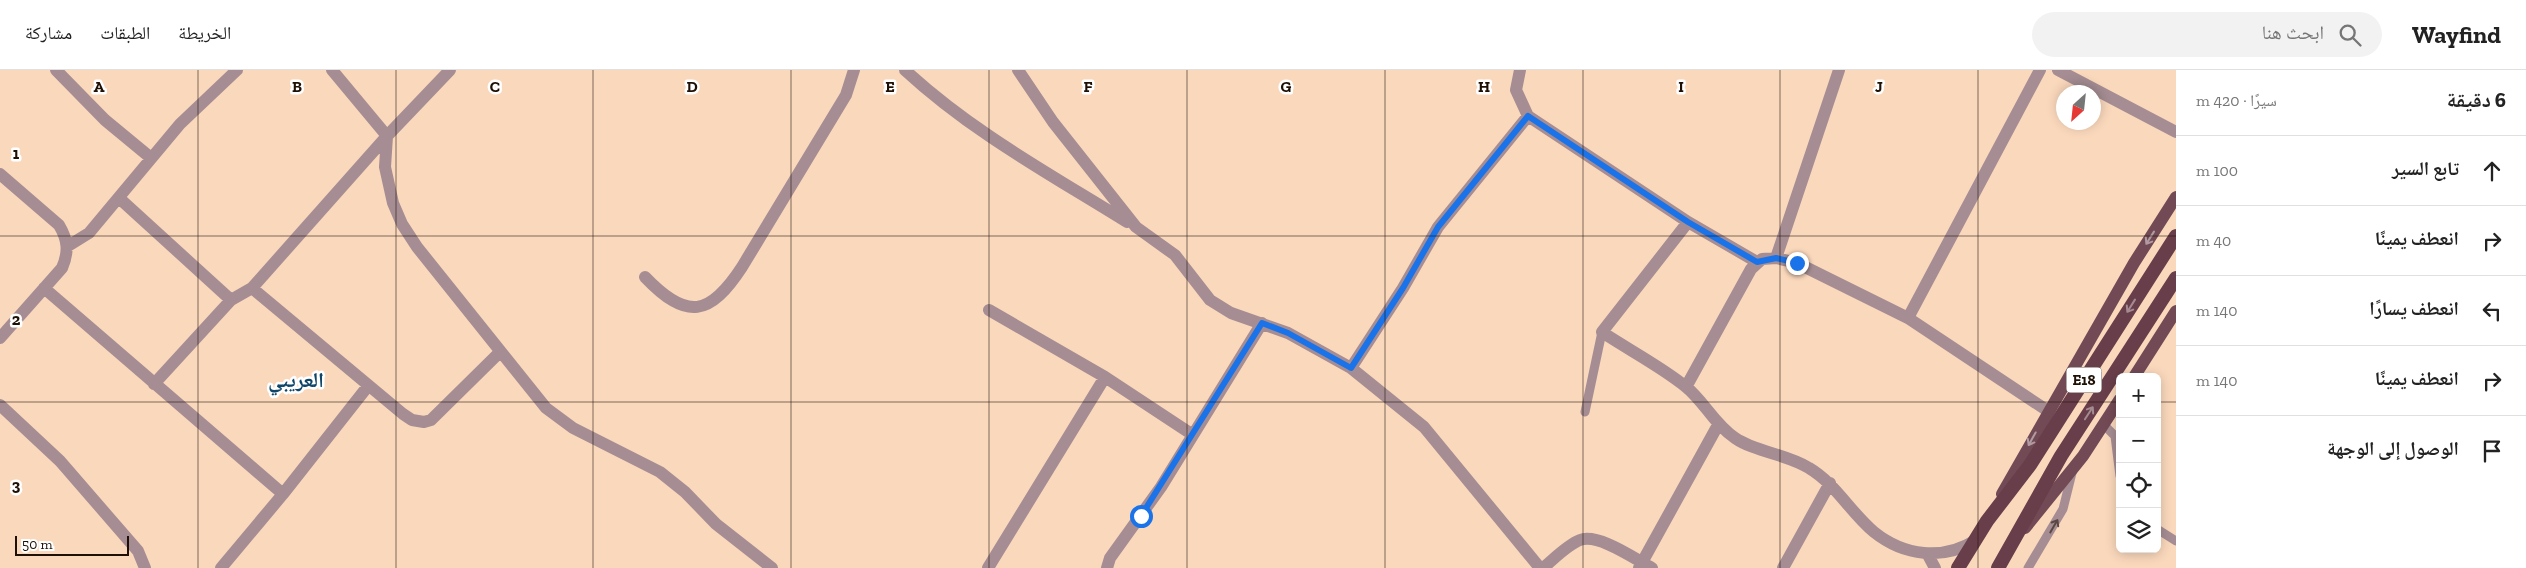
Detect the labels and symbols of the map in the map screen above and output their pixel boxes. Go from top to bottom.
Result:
text: A [94,77,105,96]
text: B [292,77,302,96]
text: C [490,77,500,96]
text: D [686,77,698,96]
text: E [885,77,895,96]
text: F [1083,77,1093,96]
text: G [1281,77,1292,96]
text: H [1478,77,1490,96]
text: I [1678,77,1684,96]
text: J [1875,77,1883,96]
north arrow [2056,85,2101,130]
text: 1 [13,144,20,163]
one-way arrow [2145,231,2155,245]
route end [1786,252,1809,275]
one-way arrow [2126,299,2136,313]
text: 2 [12,310,21,329]
district label: العريبي [268,367,324,396]
road number: E18 [2066,368,2102,392]
one-way arrow [2084,406,2094,420]
one-way arrow [2027,431,2037,445]
text: 3 [12,476,21,495]
route start [1130,505,1153,528]
one-way arrow [2049,520,2059,534]
scale bar [15,533,129,556]

